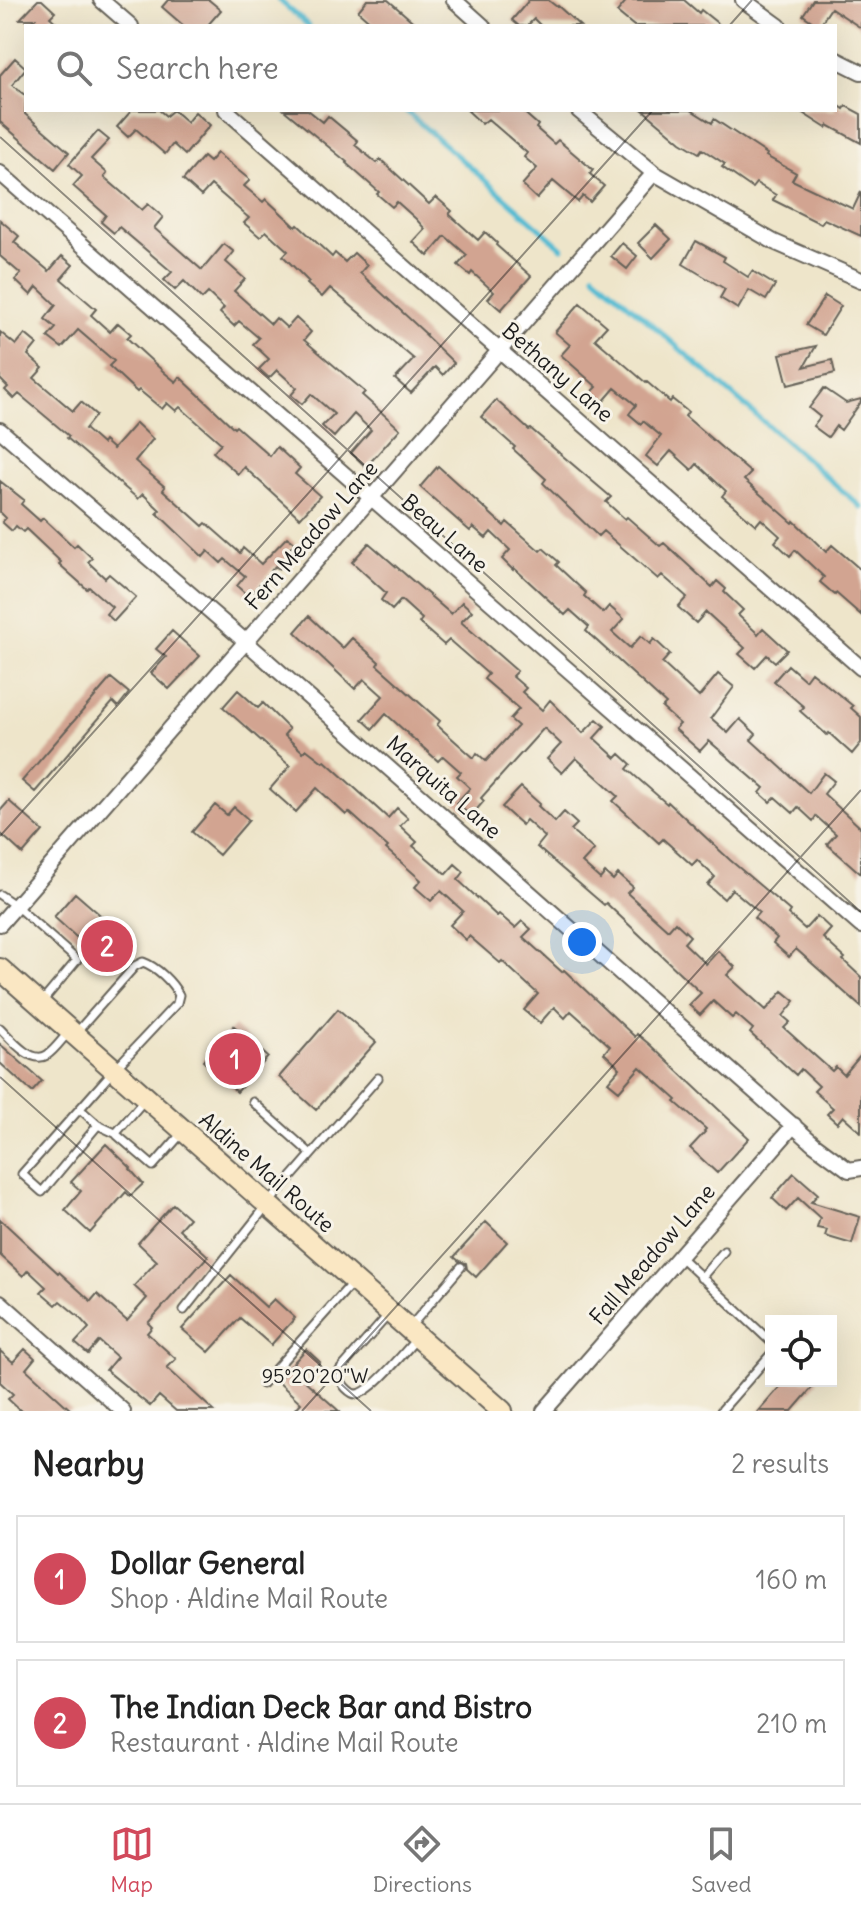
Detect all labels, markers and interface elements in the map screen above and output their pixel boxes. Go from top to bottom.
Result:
search box [24,24,837,112]
icon: search [52,46,96,90]
text: Search here [116,49,279,87]
street label: Bethany Lane [497,316,619,428]
street label: Fern Meadow Lane [238,455,384,615]
street label: Beau Lane [396,488,494,578]
street label: Marquita Lane [381,729,507,845]
pin: 2 [81,916,133,976]
your location [562,922,602,962]
pin: 1 [209,1029,261,1089]
street label: Aldine Mail Route [194,1106,340,1238]
street label: Fall Meadow Lane [583,1178,721,1330]
map controls [765,1315,837,1387]
button: locate [765,1315,837,1387]
text: 95°20'20"W [262,1363,368,1388]
text: Nearby [32,1442,145,1485]
text: 2 results [731,1447,829,1480]
text: Dollar General [110,1544,305,1582]
text: 1 [55,1563,65,1596]
text: 160 m [756,1563,827,1596]
text: Shop · Aldine Mail Route [110,1582,388,1615]
text: The Indian Deck Bar and Bistro [110,1688,532,1726]
text: 2 [53,1707,67,1740]
text: 210 m [756,1707,827,1740]
text: Restaurant · Aldine Mail Route [110,1726,458,1759]
tab: Map [110,1822,154,1898]
tab: Directions [373,1822,472,1898]
tab: Saved [691,1822,751,1898]

